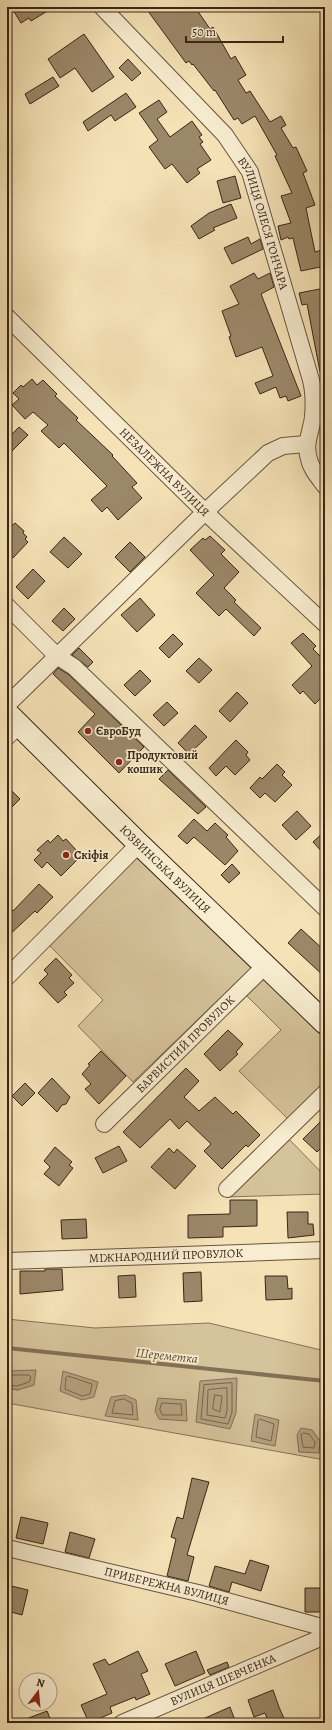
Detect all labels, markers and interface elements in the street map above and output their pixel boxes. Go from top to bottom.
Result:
scale bar [186,18,283,44]
text: 50 m [192,24,216,40]
street label: ВУЛИЦЯ ОЛЕСЯ ГОНЧАРА [234,154,292,293]
street label: НЕЗАЛЕЖНА ВУЛИЦЯ [116,424,213,520]
place label: ЄвроБуд [96,723,141,739]
marker: ЄвроБуд [83,726,93,736]
place label: Продуктовий кошик [127,747,198,777]
marker: Продуктовий кошик [114,757,124,767]
street label: ЮЗВИНСЬКА ВУЛИЦЯ [116,821,214,917]
place label: Скіфія [74,847,109,863]
marker: Скіфія [61,850,71,860]
street label: БАРВИСТИЙ ПРОВУЛОК [132,992,238,1096]
street label: МІЖНАРОДНИЙ ПРОВУЛОК [89,1245,244,1266]
water label: Шереметка [135,1344,199,1367]
street label: ПРИБЕРЕЖНА ВУЛИЦЯ [103,1563,231,1609]
street label: ВУЛИЦЯ ШЕВЧЕНКА [168,1650,279,1709]
north arrow [18,1672,58,1712]
text: N [35,1675,47,1691]

